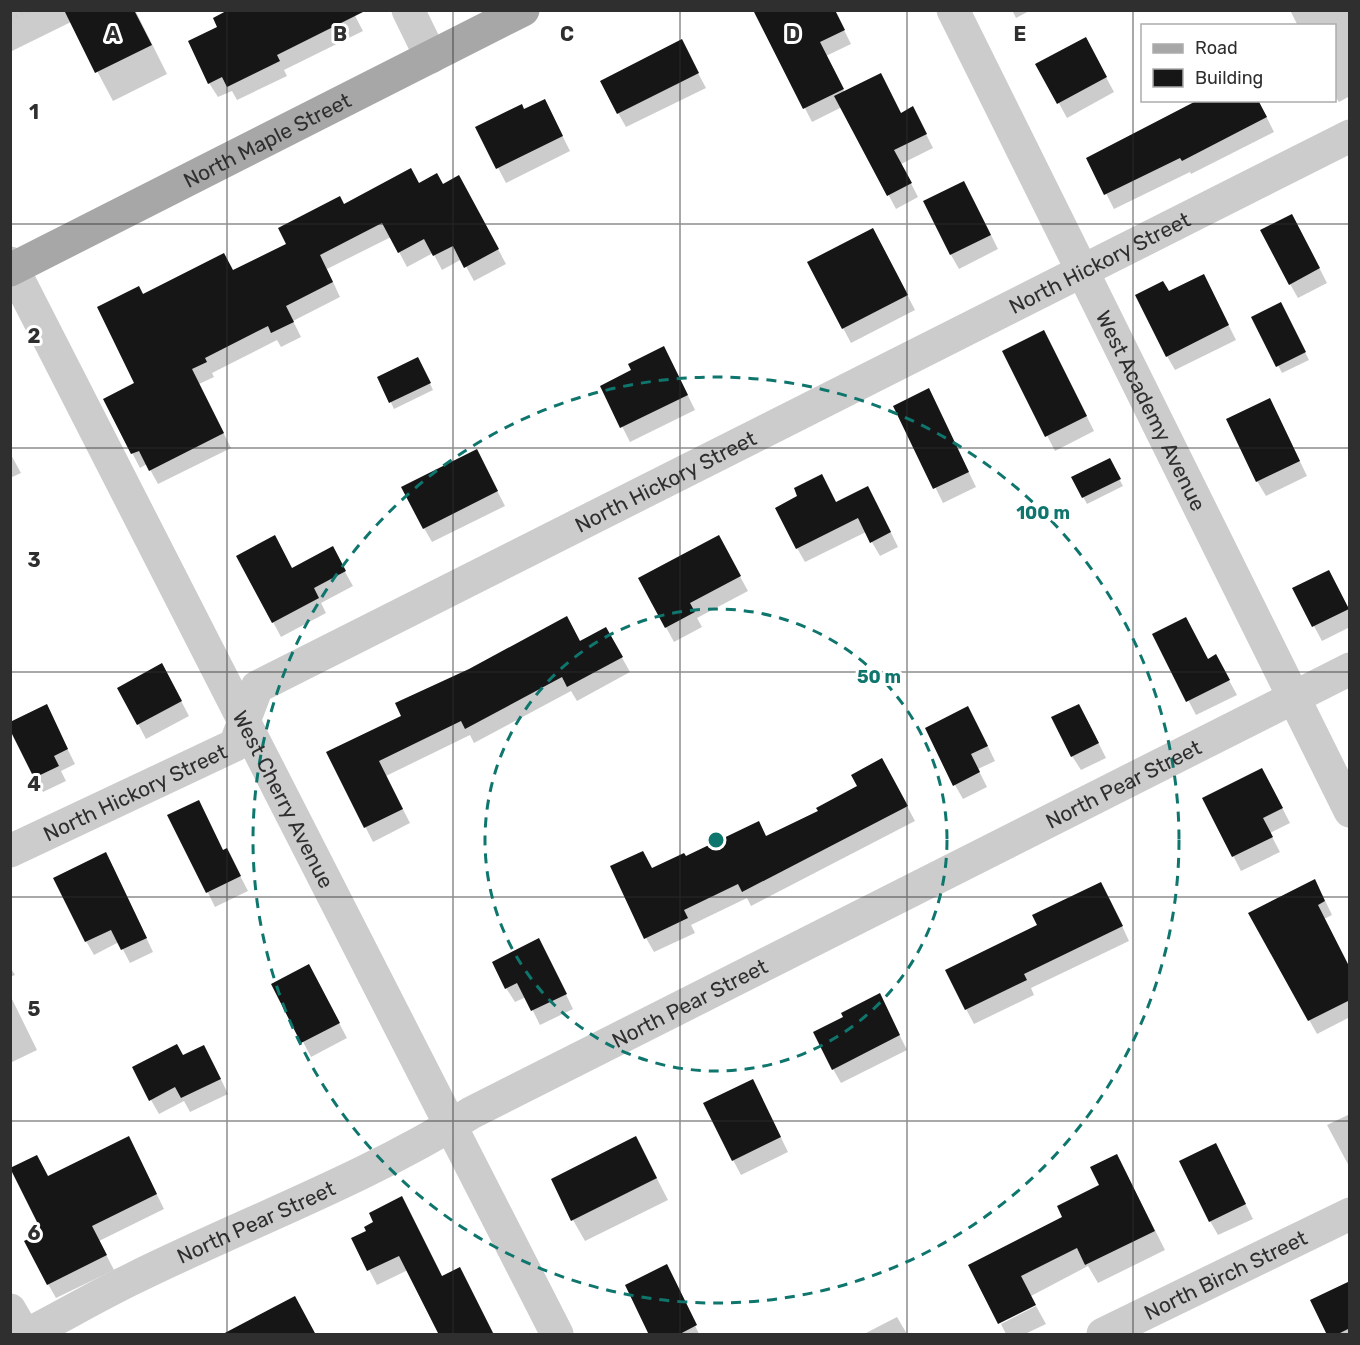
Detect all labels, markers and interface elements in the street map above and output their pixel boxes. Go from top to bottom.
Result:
text: A [106,22,121,46]
text: B [333,22,347,46]
text: C [560,22,574,46]
text: D [786,22,800,46]
text: E [1014,22,1026,46]
legend [1141,24,1336,102]
text: Road [1195,37,1238,59]
text: Building [1195,67,1263,89]
street label: North Maple Street [179,87,355,193]
text: 1 [29,100,39,124]
street label: North Hickory Street [1004,206,1194,319]
street label: West Academy Avenue [1091,306,1212,515]
text: 2 [28,324,41,348]
street label: North Hickory Street [570,425,760,537]
text: 100 m [1016,502,1070,524]
text: 3 [27,548,41,572]
text: 50 m [857,666,901,688]
street label: West Cherry Avenue [228,706,340,892]
street label: North Pear Street [1041,734,1205,833]
street label: North Hickory Street [39,738,231,846]
text: 4 [27,772,41,796]
centre of rings [706,830,726,850]
street label: North Pear Street [607,953,771,1052]
text: 5 [28,997,41,1021]
street label: North Pear Street [173,1175,339,1268]
text: 6 [27,1221,41,1245]
street label: North Birch Street [1140,1224,1311,1325]

